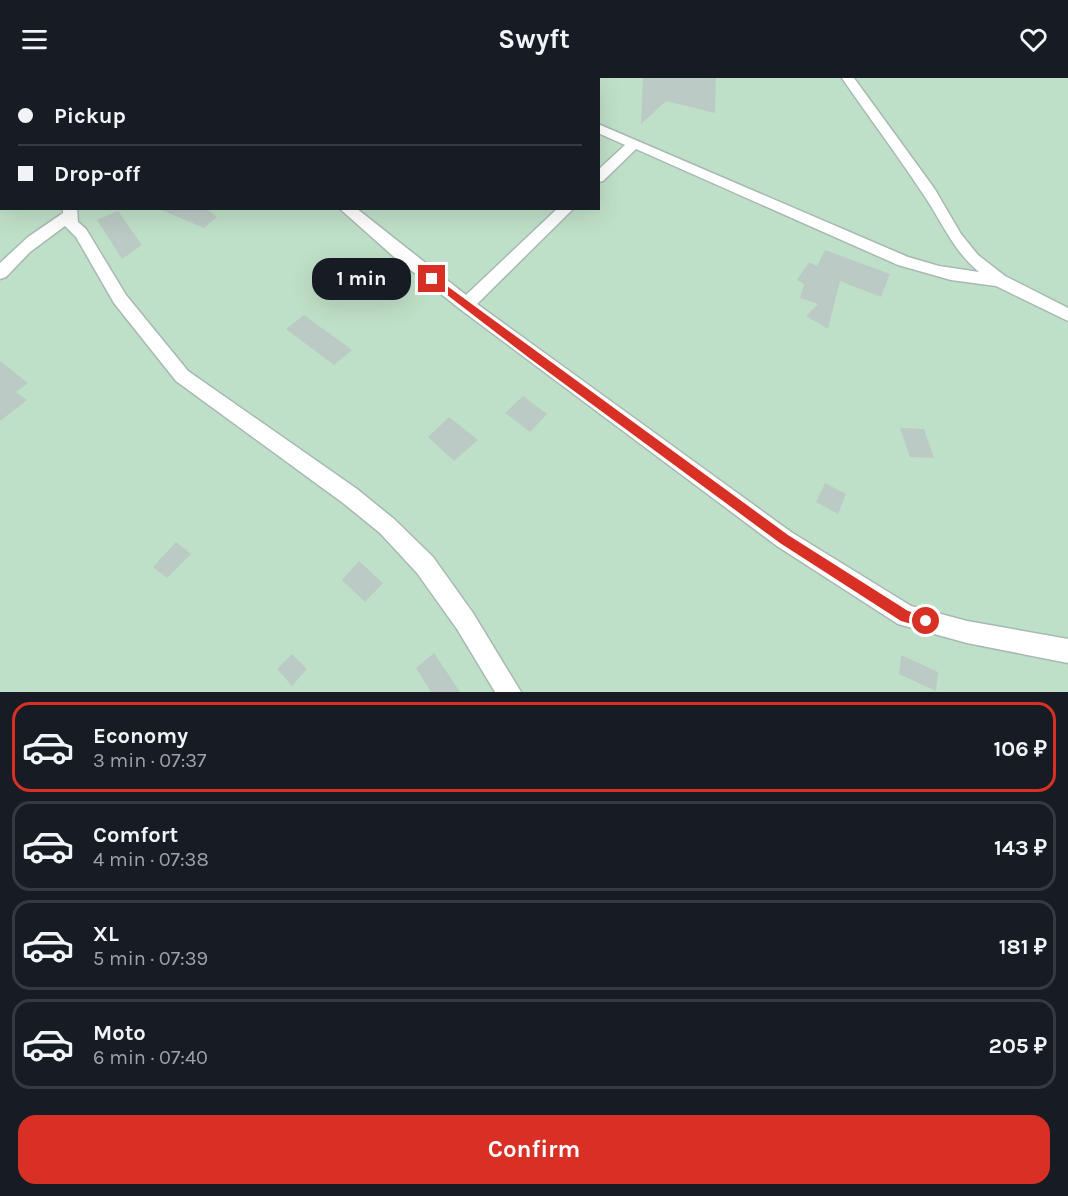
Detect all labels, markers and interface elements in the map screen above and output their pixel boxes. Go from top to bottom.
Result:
icon: menu [18,23,51,56]
text: Swyft [498,23,570,55]
icon: heart [1017,23,1050,56]
text: Pickup [54,103,126,129]
text: Drop-off [54,161,140,187]
callout: 1 min [312,258,411,300]
route end [418,265,445,292]
text: 1 min [336,267,387,290]
route start [912,607,939,634]
icon: car [21,720,75,774]
text: Economy [93,723,188,749]
text: 106 ₽ [994,736,1047,762]
text: 3 min · 07:37 [93,749,206,772]
icon: car [21,819,75,873]
text: Comfort [93,822,178,848]
text: 143 ₽ [994,835,1047,861]
text: 4 min · 07:38 [93,848,209,871]
icon: car [21,918,75,972]
text: XL [93,921,119,947]
text: 181 ₽ [999,934,1047,960]
text: 5 min · 07:39 [93,947,208,970]
icon: car [21,1017,75,1071]
text: Moto [93,1020,146,1046]
text: 205 ₽ [989,1033,1047,1059]
text: 6 min · 07:40 [93,1046,208,1069]
button: Confirm [18,1115,1050,1184]

